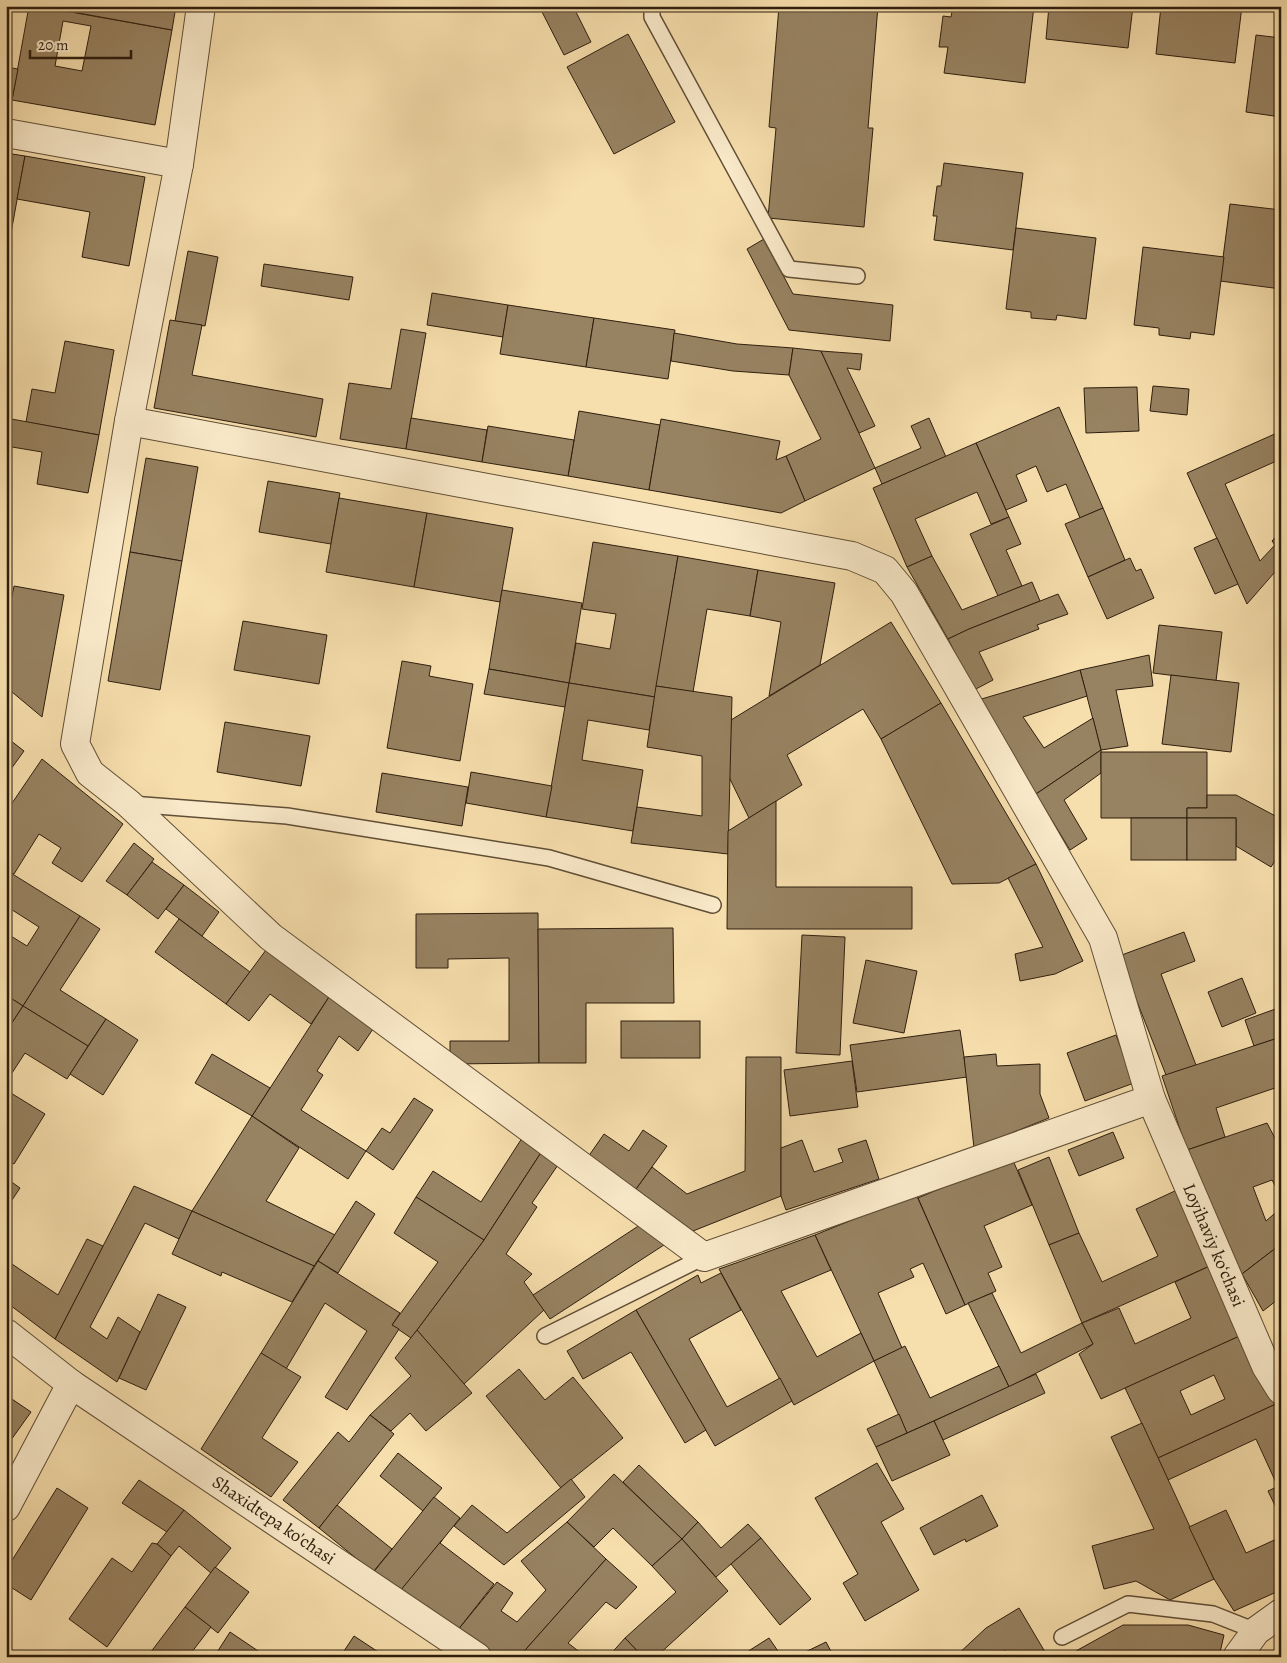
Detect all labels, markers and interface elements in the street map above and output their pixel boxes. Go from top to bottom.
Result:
scale bar [30,28,131,60]
text: 20 m [38,35,69,55]
street label: Loyihaviy koʻchasi [1177,1180,1251,1310]
street label: Shaxidtepa ko'chasi [208,1470,340,1570]

